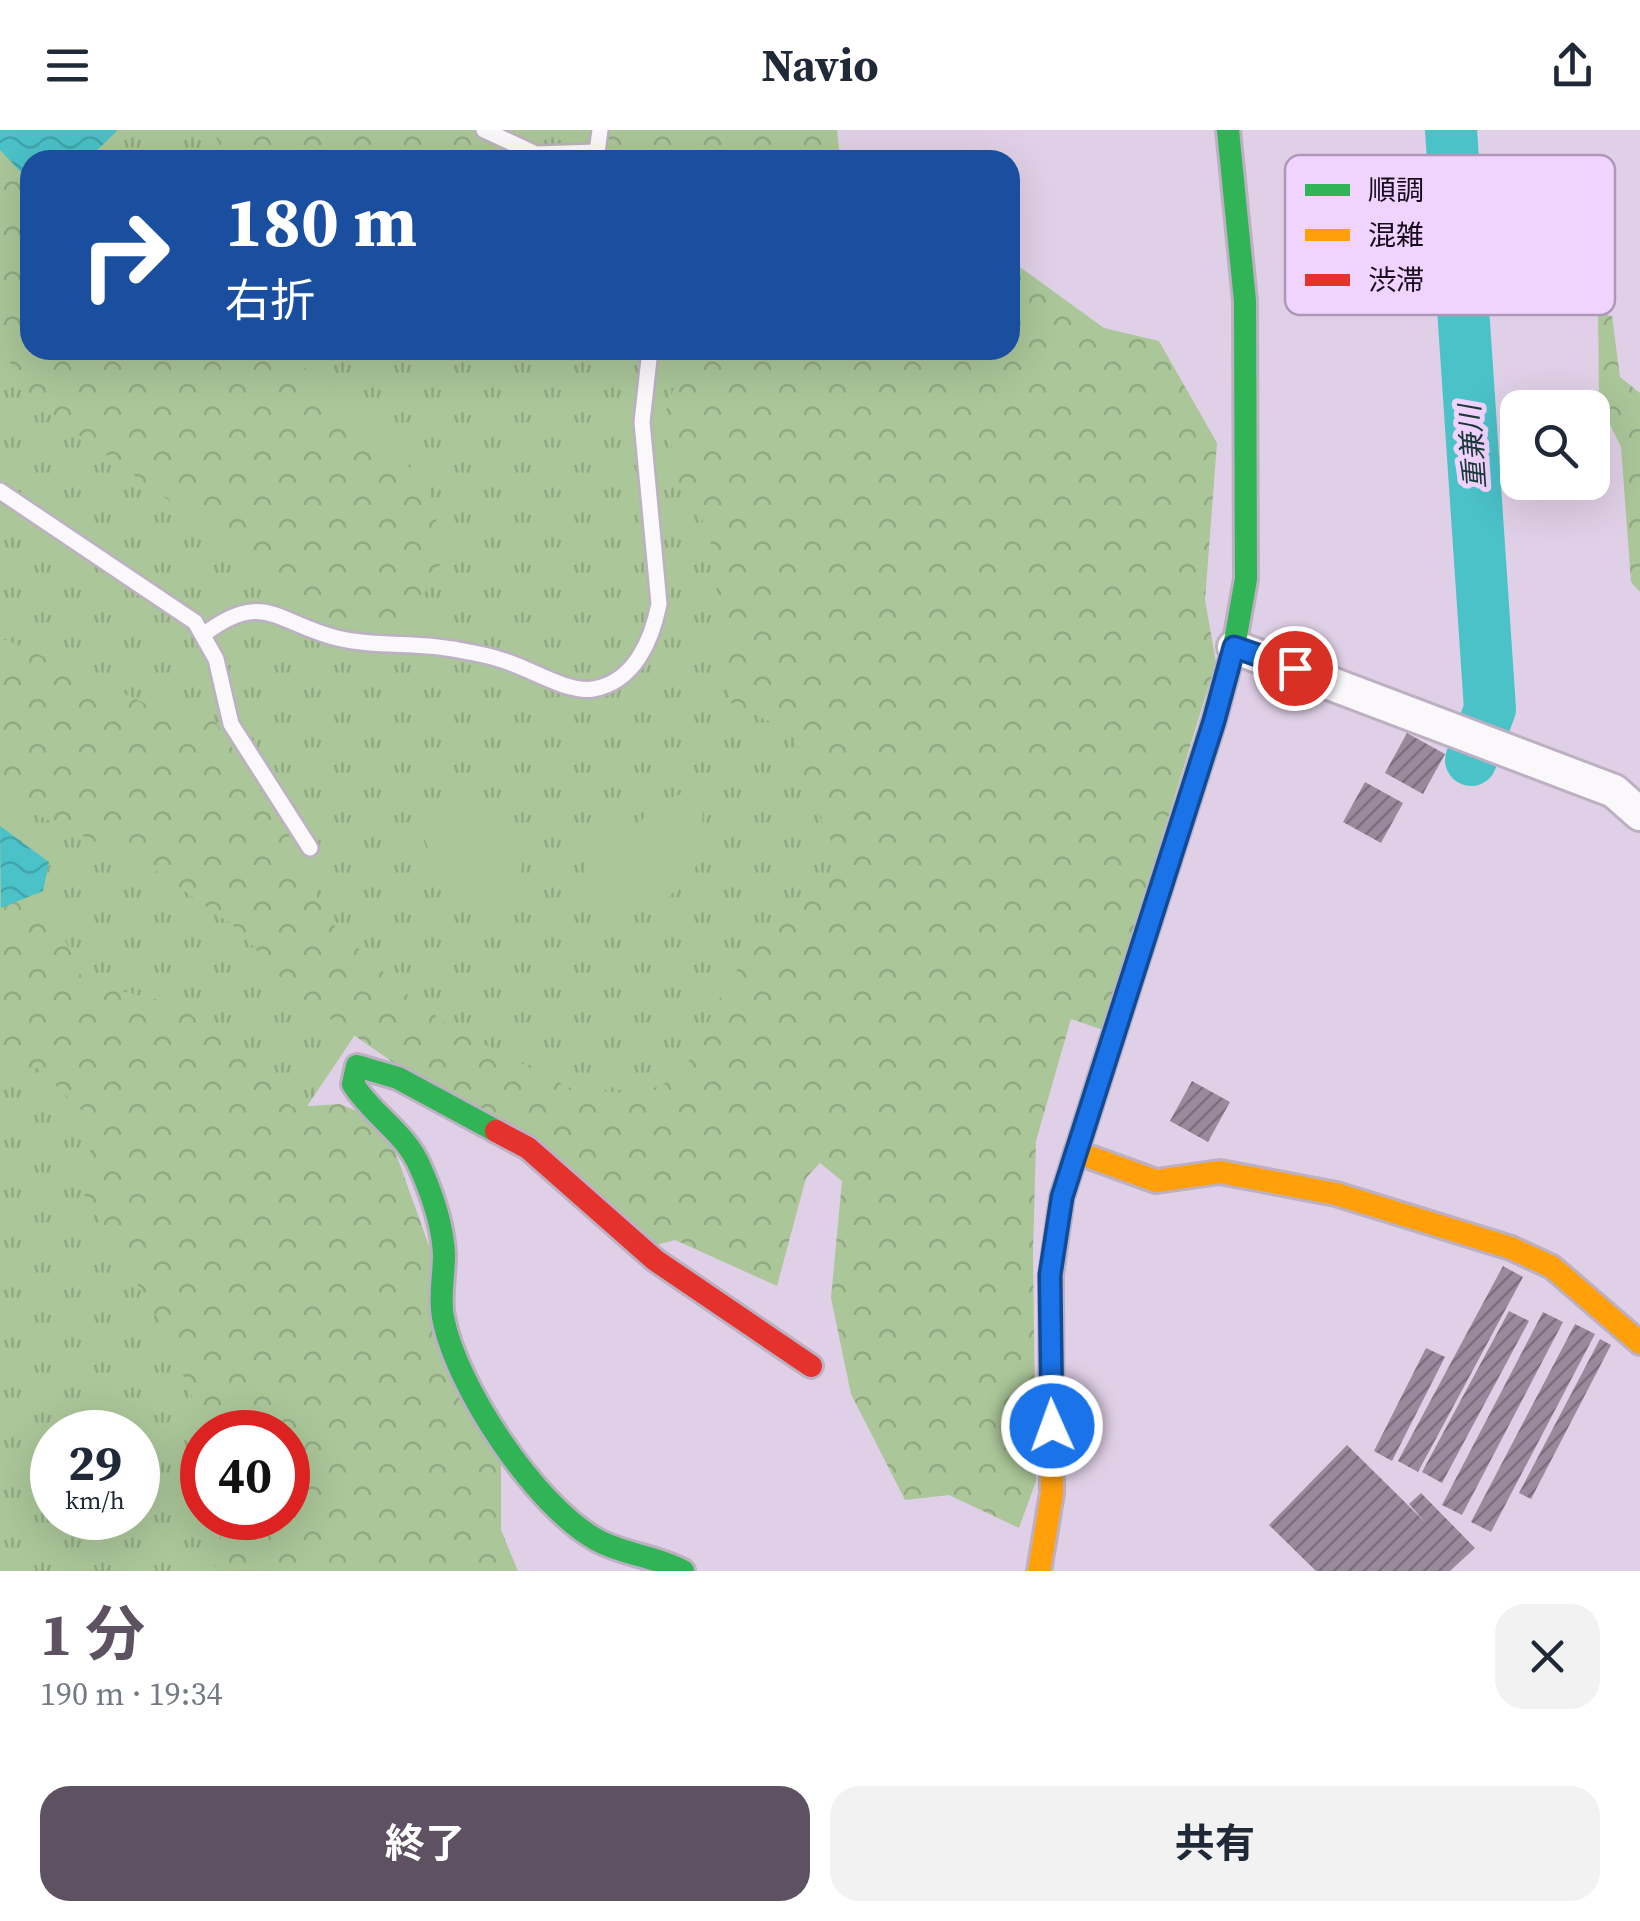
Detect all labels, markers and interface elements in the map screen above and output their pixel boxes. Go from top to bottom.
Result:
text: Navio [761,34,879,96]
icon: menu [40,38,95,93]
icon: share [1545,38,1600,93]
legend [1285,155,1615,315]
text: 順調 [1368,171,1424,209]
text: 180 m [225,173,417,269]
icon: right [60,190,190,320]
text: 混雑 [1368,216,1424,254]
text: 渋滞 [1368,261,1424,299]
text: 右折 [225,269,315,331]
map controls [1500,390,1610,500]
button: search [1500,390,1610,500]
water label: 重兼川 [1450,401,1494,490]
pin [1253,626,1338,711]
icon: arrive [1268,641,1323,696]
position arrow [1000,1374,1104,1478]
speed limit sign: 40 [180,1410,310,1540]
text: 29 [68,1428,122,1497]
text: km/h [65,1483,125,1517]
text: 1 分 [40,1593,145,1675]
button: close [1495,1604,1600,1709]
text: 190 m · 19:34 [40,1672,222,1716]
button: 終了 [40,1786,810,1901]
button: 共有 [830,1786,1600,1901]

